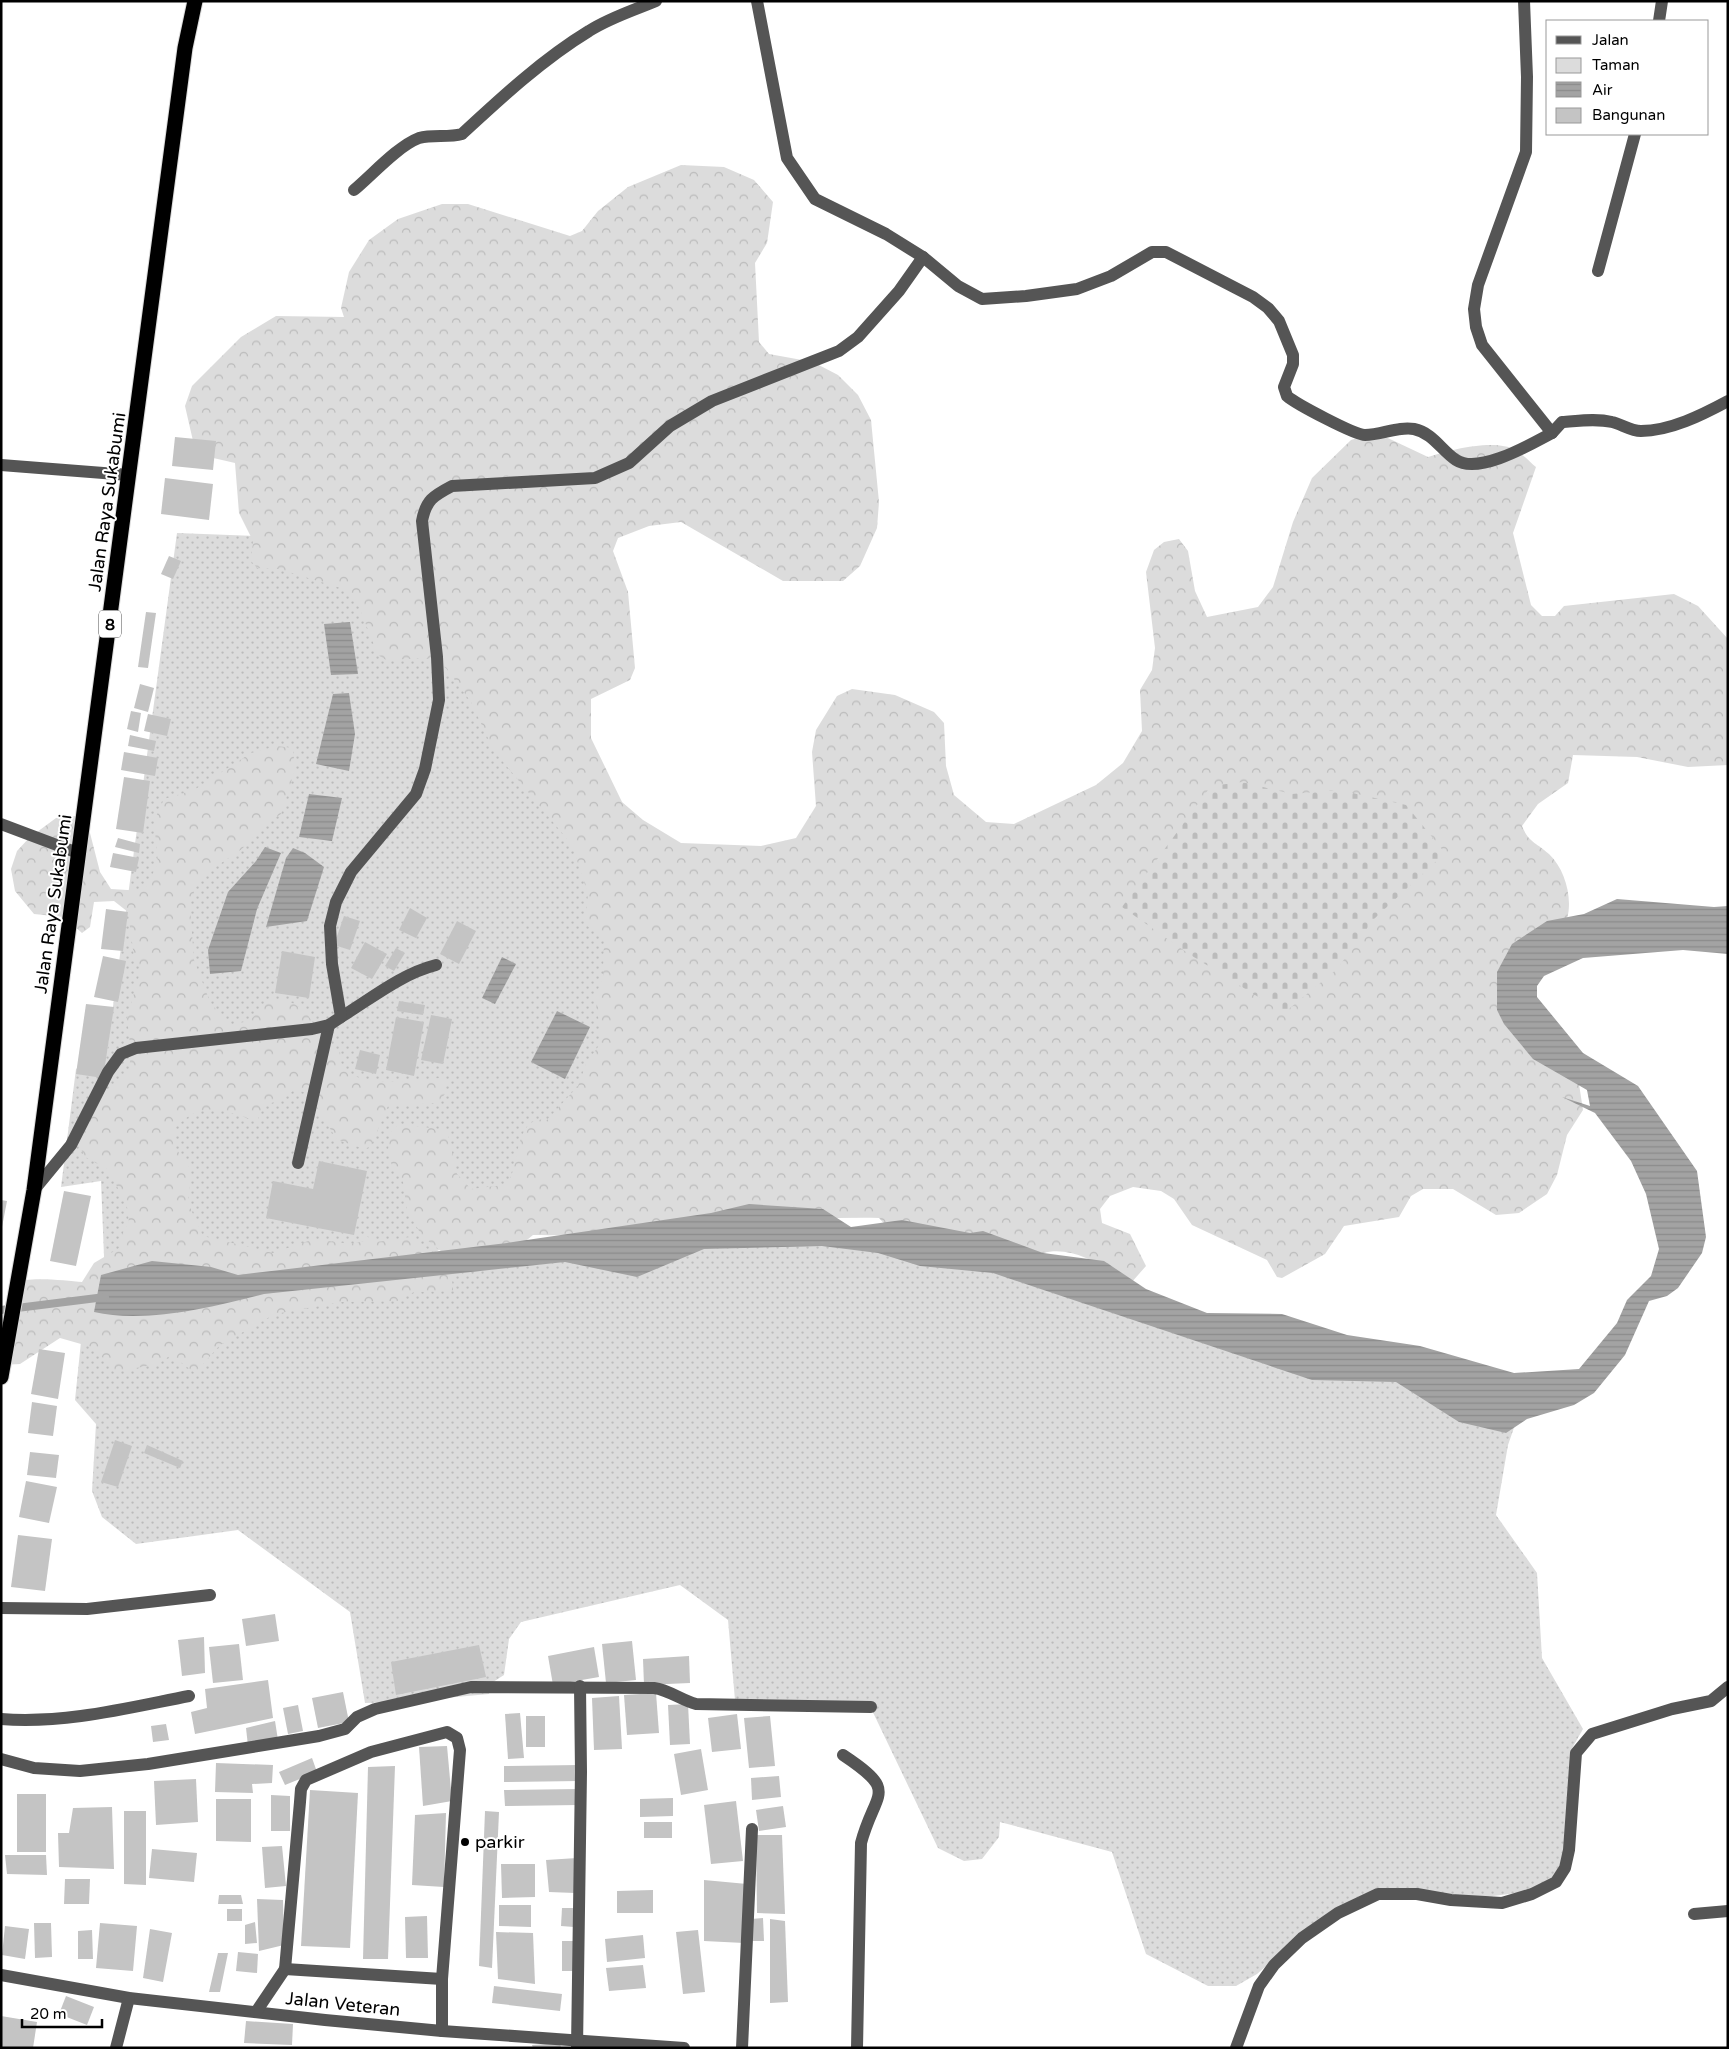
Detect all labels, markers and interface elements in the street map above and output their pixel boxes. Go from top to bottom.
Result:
legend [1546,20,1709,135]
text: Jalan [1592,31,1629,49]
text: Taman [1592,56,1640,74]
text: Air [1592,81,1613,99]
text: Bangunan [1592,106,1665,124]
street label: Jalan Raya Sukabumi [84,411,130,593]
road number: 8 [99,610,121,638]
street label: Jalan Raya Sukabumi [30,813,76,995]
place label: parkir [475,1831,525,1853]
marker: parkir [459,1836,471,1848]
street label: Jalan Veteran [284,1987,402,2021]
scale bar [22,1996,102,2028]
text: 20 m [30,2005,67,2023]

